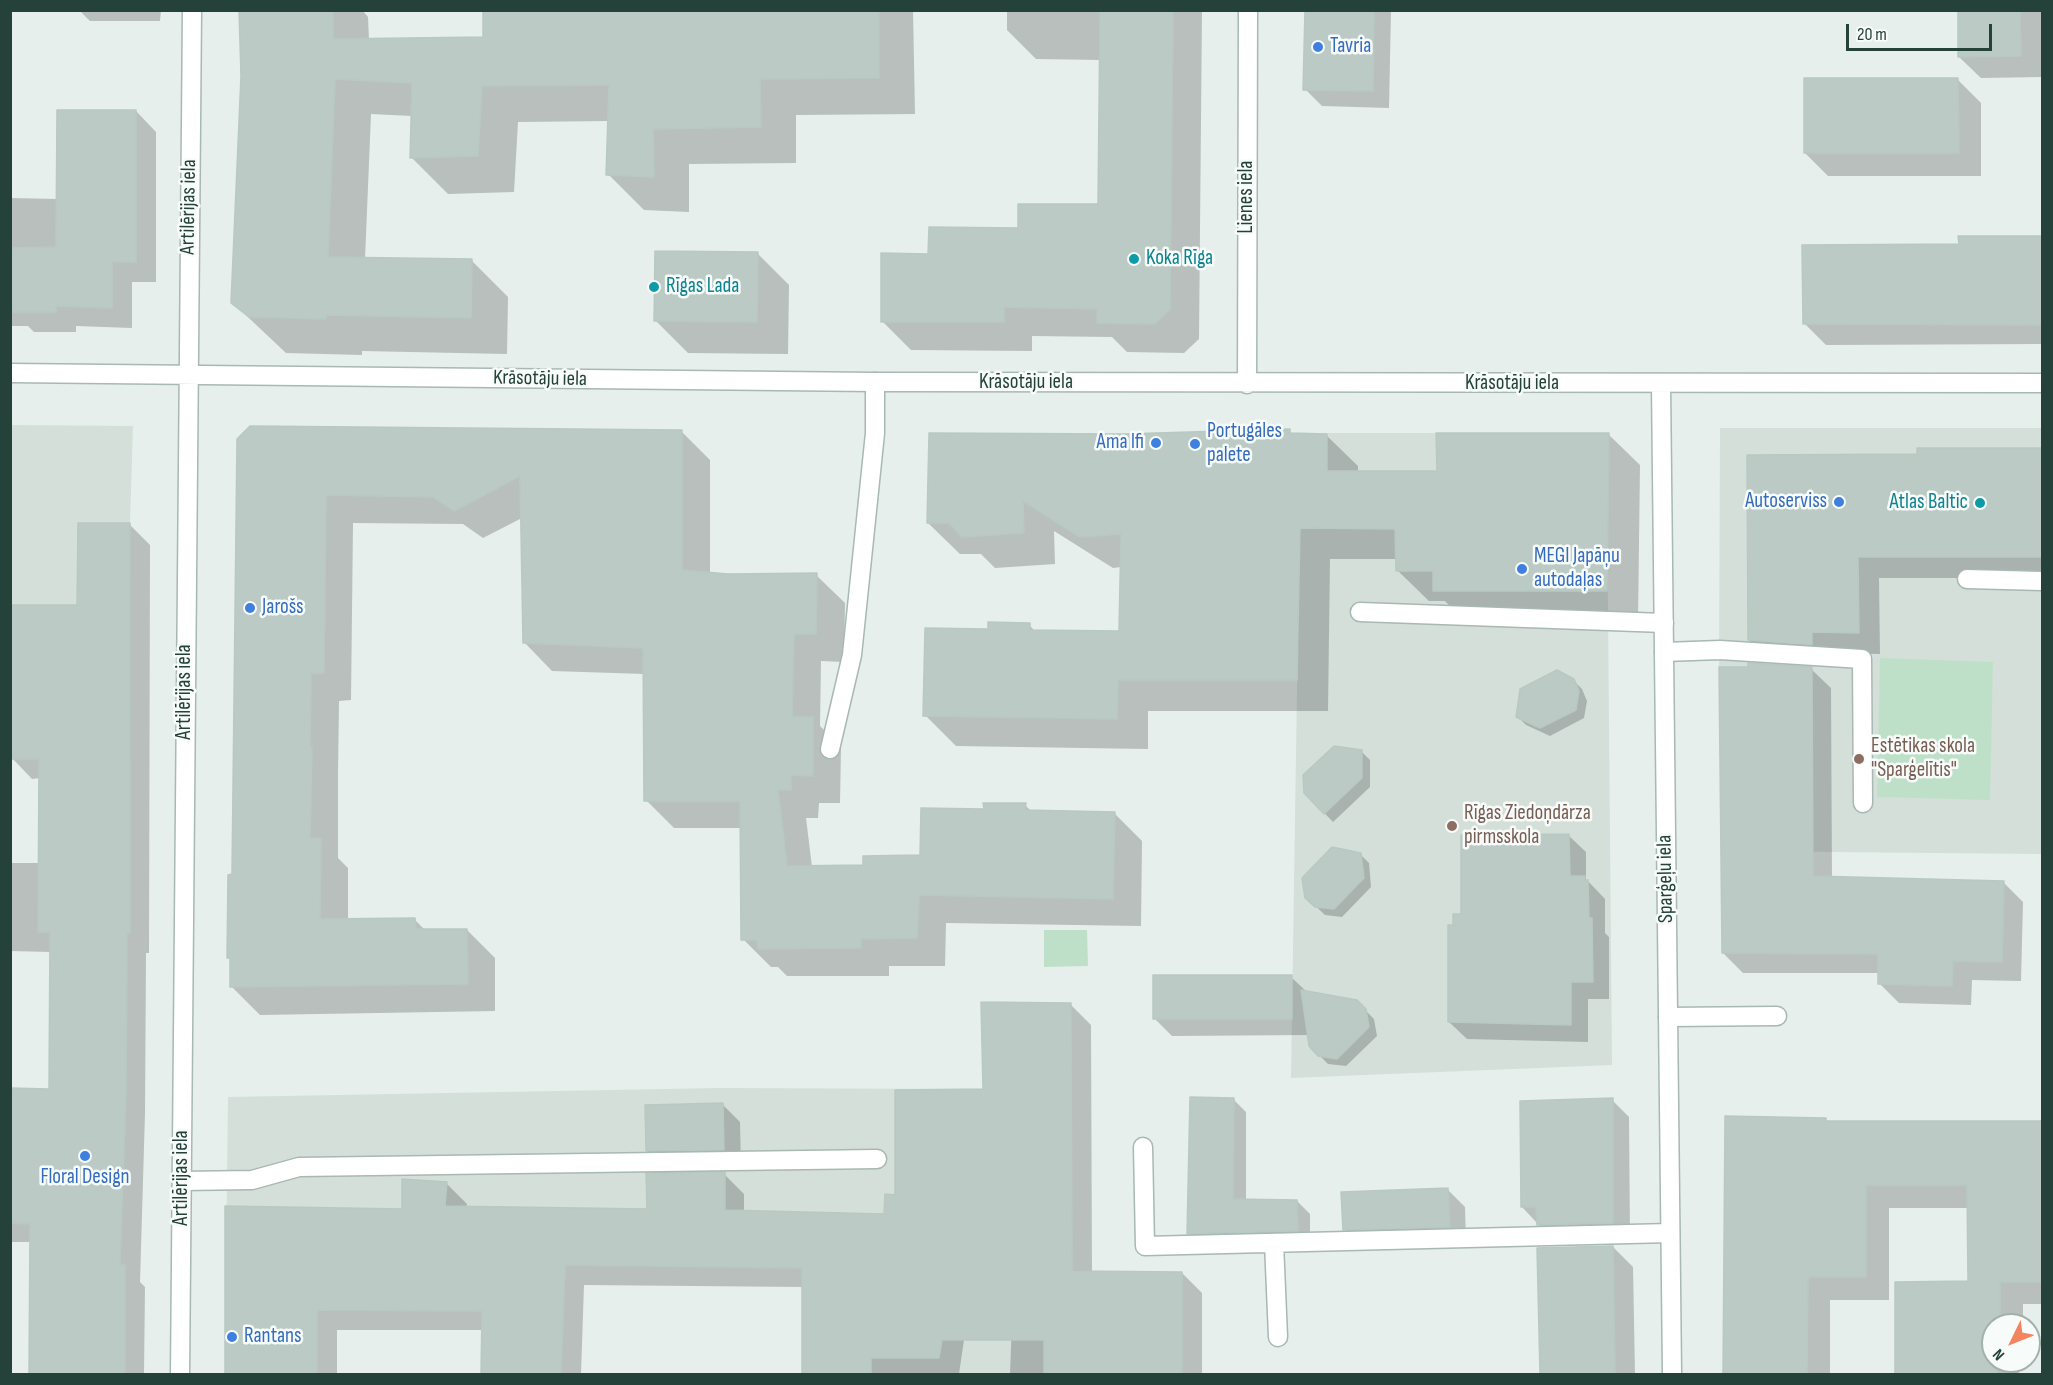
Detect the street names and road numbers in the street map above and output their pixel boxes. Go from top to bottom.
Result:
street label: Artilērijas iela [176,159,202,255]
street label: Lienes iela [1234,161,1260,233]
street label: Krāsotāju iela [493,366,587,392]
street label: Krāsotāju iela [979,370,1073,396]
street label: Krāsotāju iela [1465,371,1559,397]
street label: Artilērijas iela [172,644,198,740]
street label: Sparģeļu iela [1653,835,1679,923]
street label: Artilērijas iela [169,1130,195,1226]

